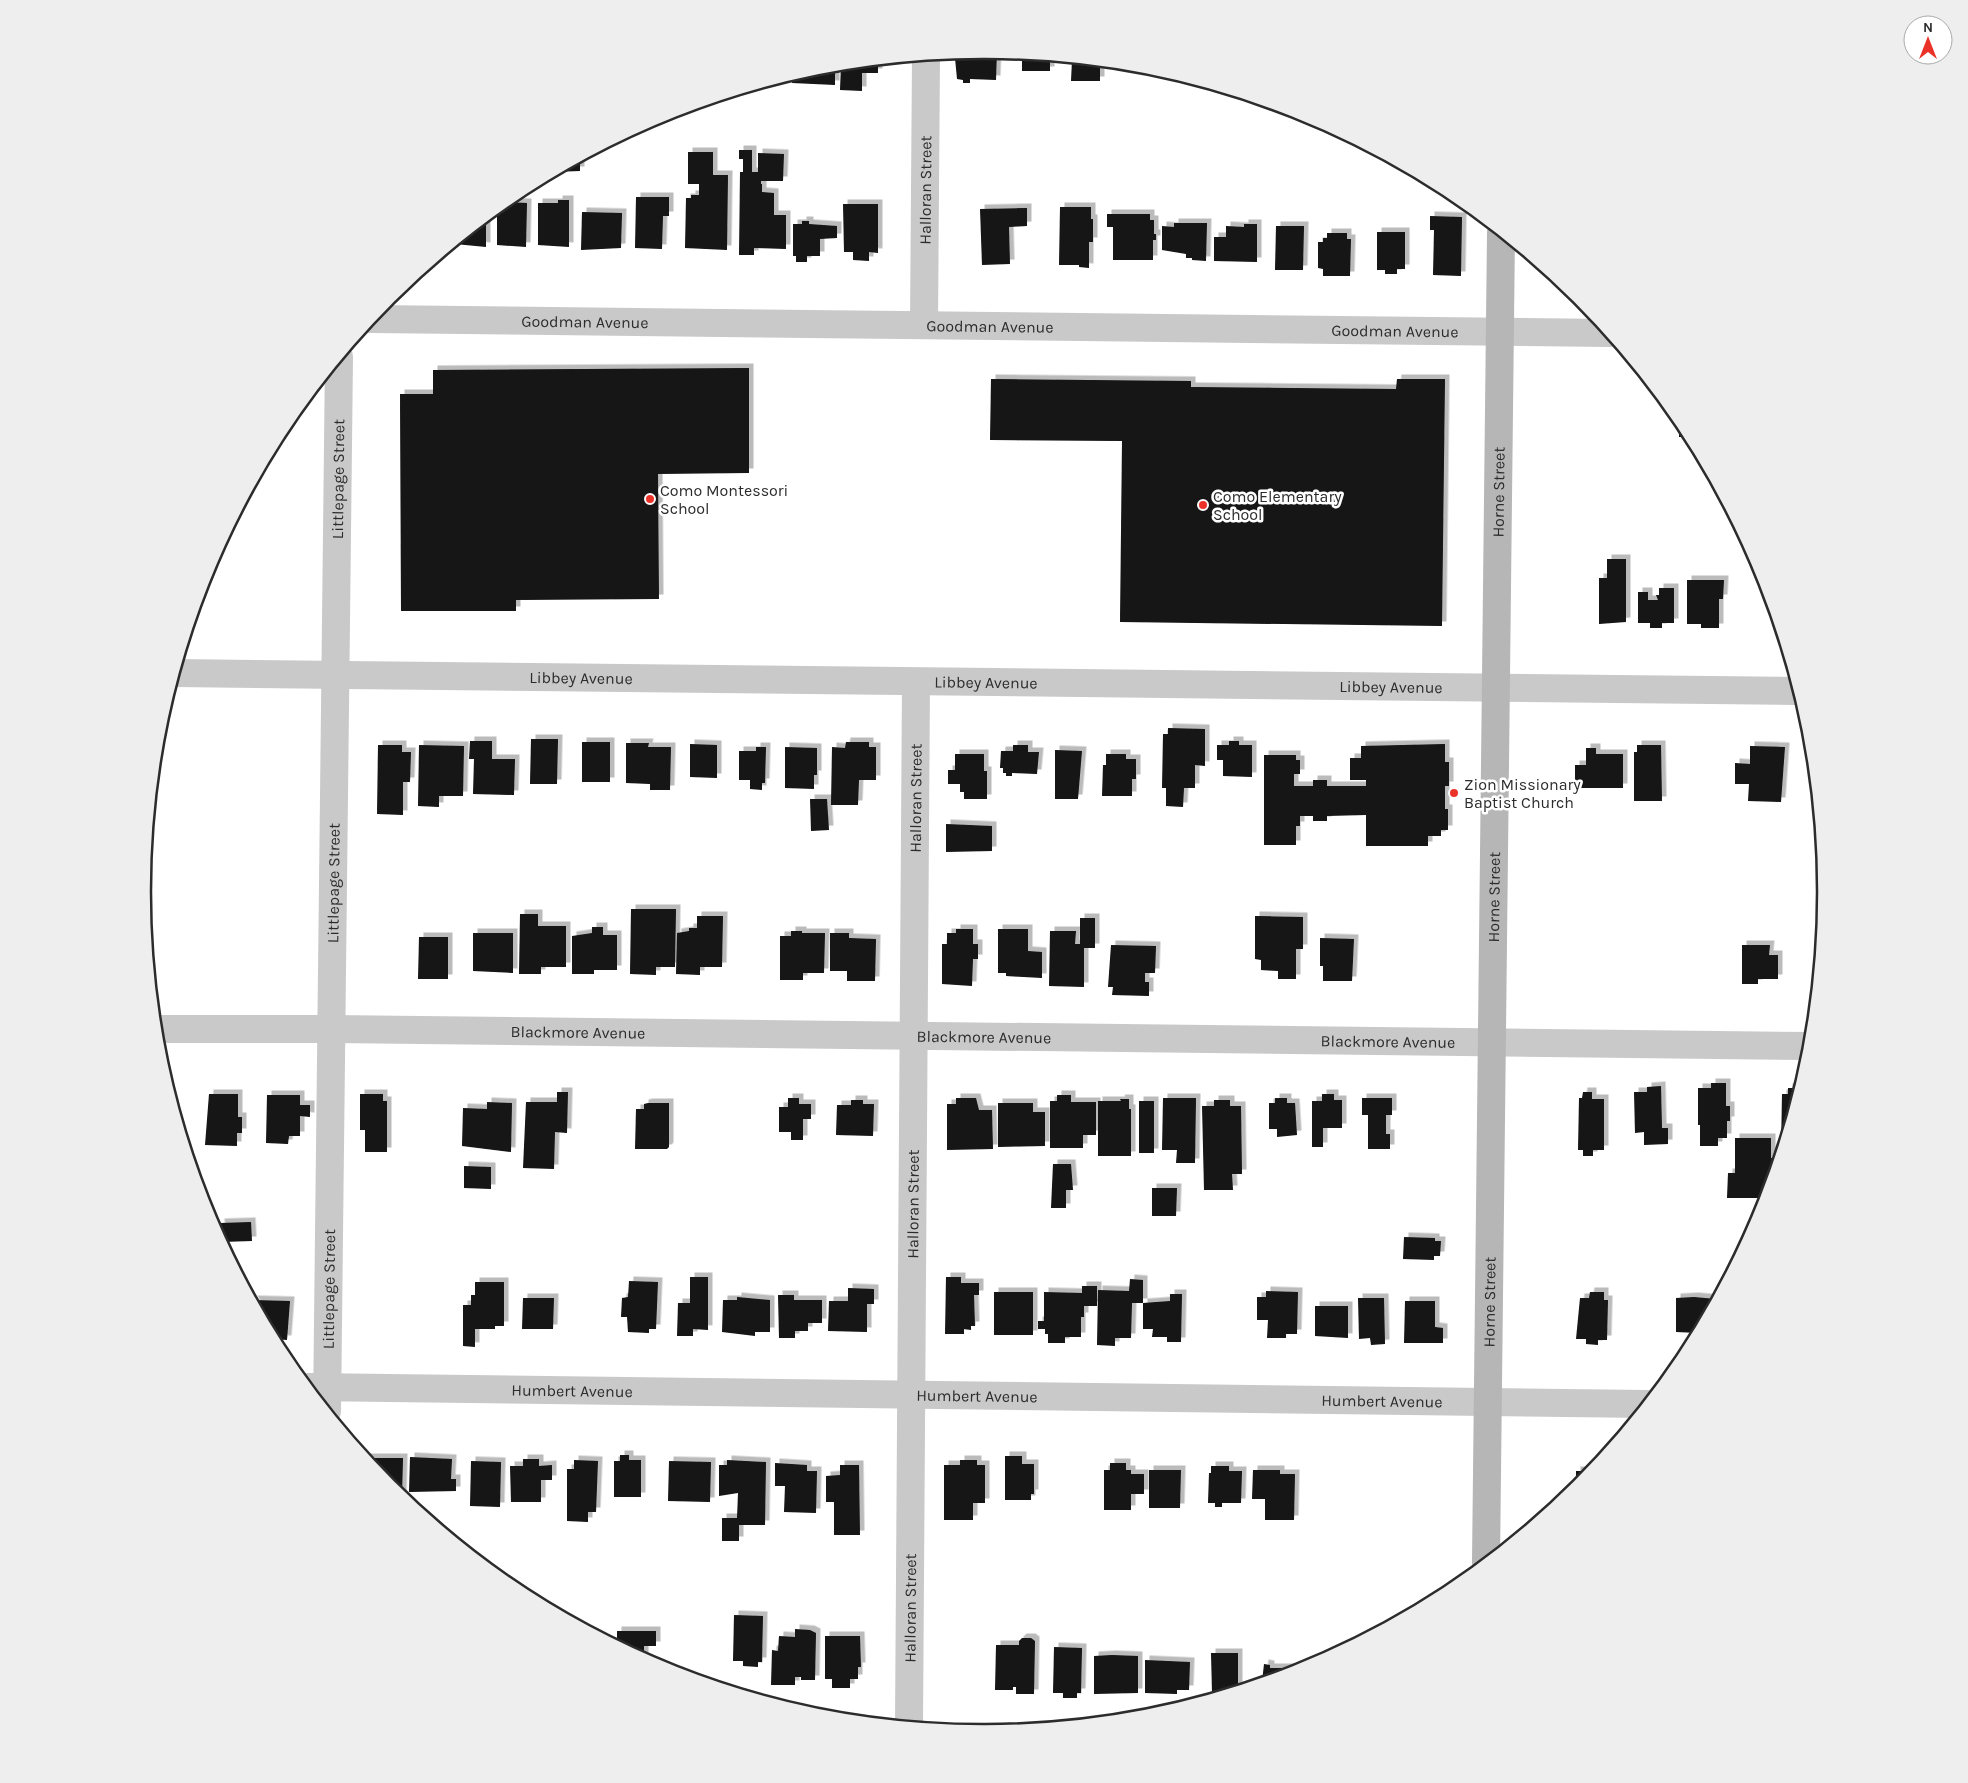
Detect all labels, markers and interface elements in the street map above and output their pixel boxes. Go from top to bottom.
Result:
north arrow [1903,15,1953,65]
text: N [1923,19,1933,36]
street label: Halloran Street [915,135,935,245]
street label: Goodman Avenue [521,311,649,332]
street label: Goodman Avenue [926,316,1054,336]
street label: Goodman Avenue [1331,320,1459,341]
street label: Littlepage Street [327,419,348,539]
street label: Horne Street [1488,447,1508,538]
place label: Como Montessori School [660,481,788,518]
place label: Como Elementary School [1213,487,1342,524]
marker: Como Montessori School [644,493,656,505]
marker: Como Elementary School [1197,499,1209,511]
street label: Libbey Avenue [529,667,633,688]
street label: Libbey Avenue [934,672,1038,692]
street label: Libbey Avenue [1339,676,1443,697]
street label: Halloran Street [905,743,925,853]
place label: Zion Missionary Baptist Church [1464,775,1581,812]
marker: Zion Missionary Baptist Church [1448,787,1460,799]
street label: Littlepage Street [323,823,343,943]
street label: Horne Street [1483,851,1504,943]
street label: Blackmore Avenue [510,1022,645,1042]
street label: Blackmore Avenue [916,1026,1051,1047]
street label: Blackmore Avenue [1320,1031,1455,1051]
street label: Halloran Street [903,1149,922,1259]
street label: Littlepage Street [318,1229,339,1349]
street label: Horne Street [1479,1256,1499,1348]
street label: Humbert Avenue [511,1380,633,1401]
street label: Humbert Avenue [916,1385,1038,1406]
street label: Humbert Avenue [1321,1390,1443,1411]
street label: Halloran Street [900,1553,920,1663]

